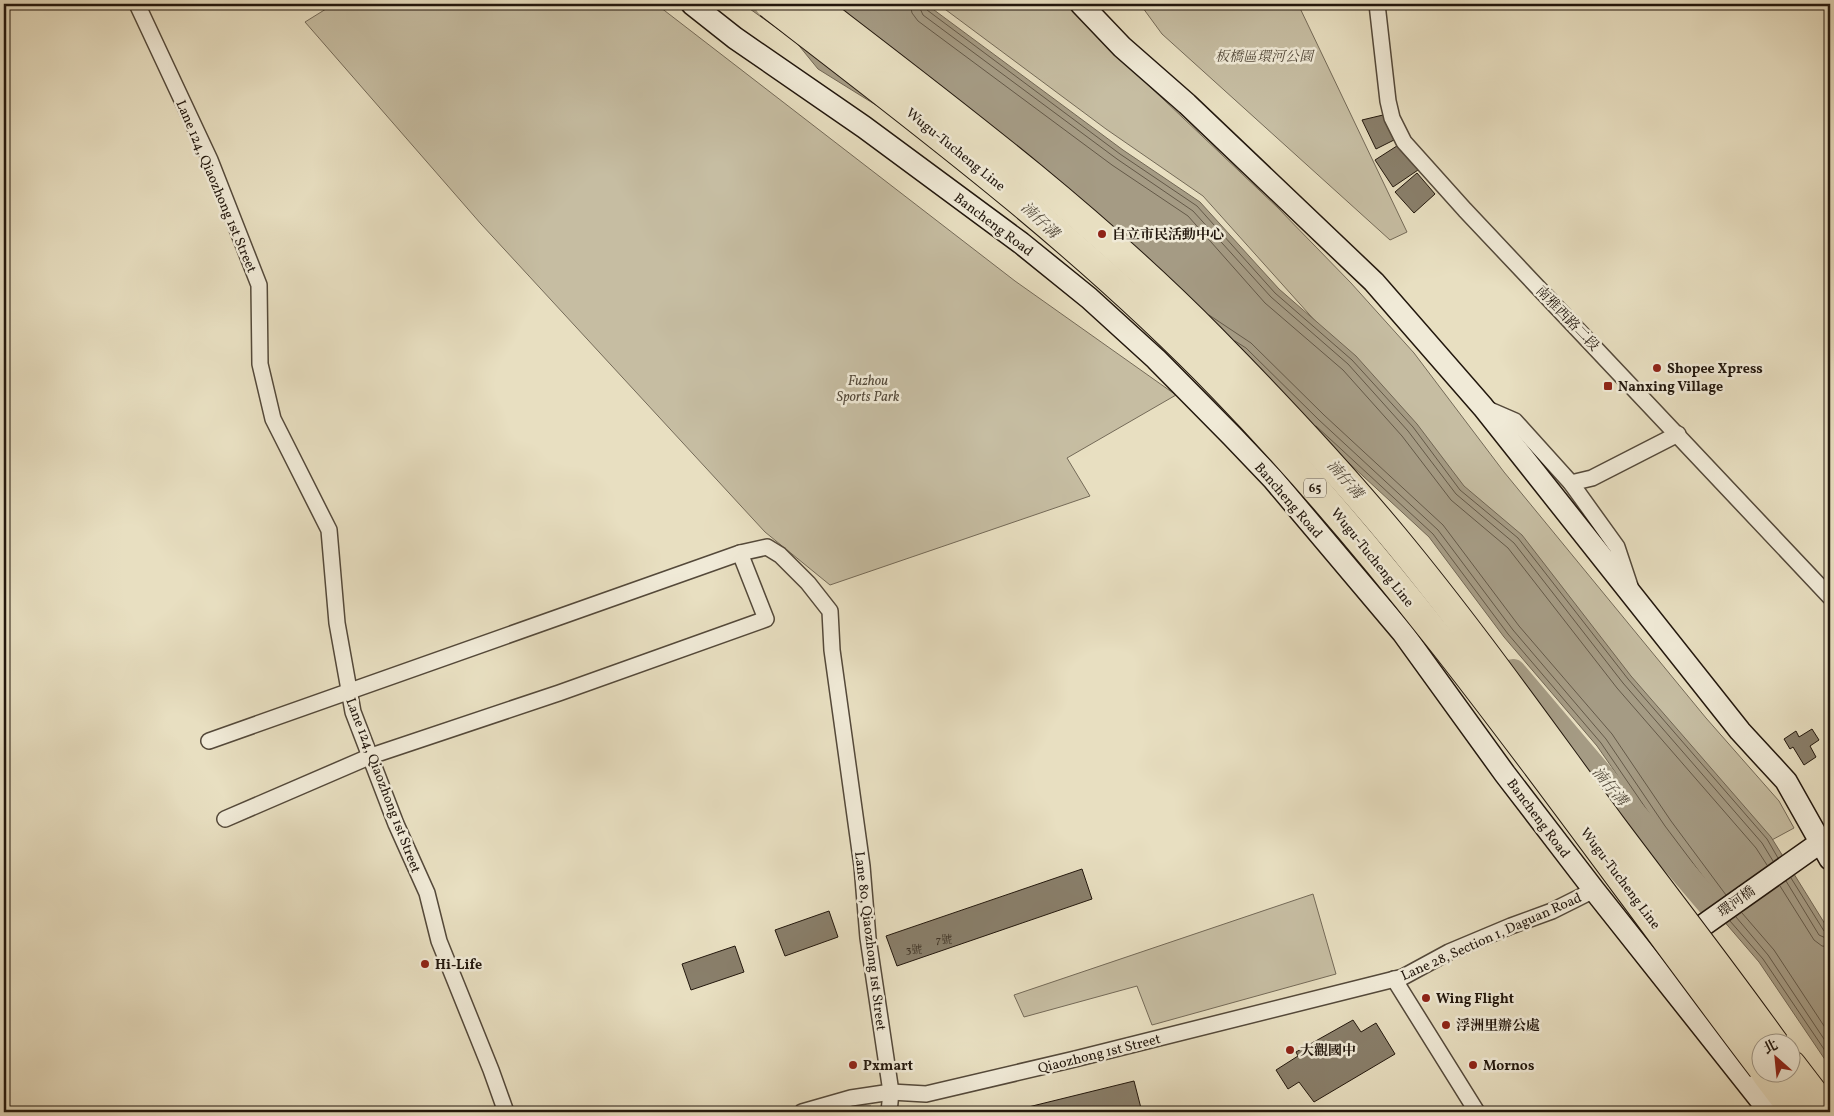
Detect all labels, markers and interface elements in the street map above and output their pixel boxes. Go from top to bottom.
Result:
park label: 板橋區環河公園 [1215,48,1315,67]
street label: Lane 124, Qiaozhong 1st Street [171,97,261,276]
street label: Wugu-Tucheng Line [901,104,1009,196]
street label: Bancheng Road [949,189,1037,261]
water label: 湳仔溝 [1015,198,1064,245]
place label: 自立市民活動中心 [1112,226,1224,245]
marker: 自立市民活動中心 [1096,228,1108,240]
street label: 南雅西路二段 [1531,282,1603,356]
place label: Shopee Xpress [1667,360,1763,379]
marker: Shopee Xpress [1651,362,1663,374]
park label: Fuzhou Sports Park [836,372,900,407]
place label: Nanxing Village [1618,378,1723,397]
marker: Nanxing Village [1602,380,1614,392]
water label: 湳仔溝 [1321,456,1368,505]
street label: Bancheng Road [1250,459,1326,543]
road number: 65 [1304,478,1326,498]
street label: Wugu-Tucheng Line [1326,504,1418,612]
street label: Lane 124, Qiaozhong 1st Street [340,695,425,876]
water label: 湳仔溝 [1586,763,1633,812]
street label: Bancheng Road [1502,775,1574,863]
street label: Wugu-Tucheng Line [1575,824,1665,934]
street label: Lane 80, Qiaozhong 1st Street [849,851,890,1032]
street label: 環河橋 [1714,882,1760,922]
street label: Lane 28, Section 1, Daguan Road [1398,889,1585,986]
house number: 7號 [936,933,952,948]
house number: 3號 [906,943,922,958]
place label: Hi-Life [435,956,482,975]
marker: Hi-Life [419,958,431,970]
place label: Wing Flight [1436,990,1514,1009]
marker: Wing Flight [1420,992,1432,1004]
place label: 浮洲里辦公處 [1456,1017,1540,1036]
marker: 浮洲里辦公處 [1440,1019,1452,1031]
street label: Qiaozhong 1st Street [1036,1030,1163,1079]
north arrow [1752,1034,1802,1084]
text: 北 [1760,1036,1781,1059]
place label: 大觀國中 [1300,1042,1356,1061]
marker: 大觀國中 [1284,1044,1296,1056]
place label: Pxmart [863,1057,913,1076]
place label: Mornos [1483,1057,1534,1076]
marker: Pxmart [847,1059,859,1071]
marker: Mornos [1467,1059,1479,1071]

